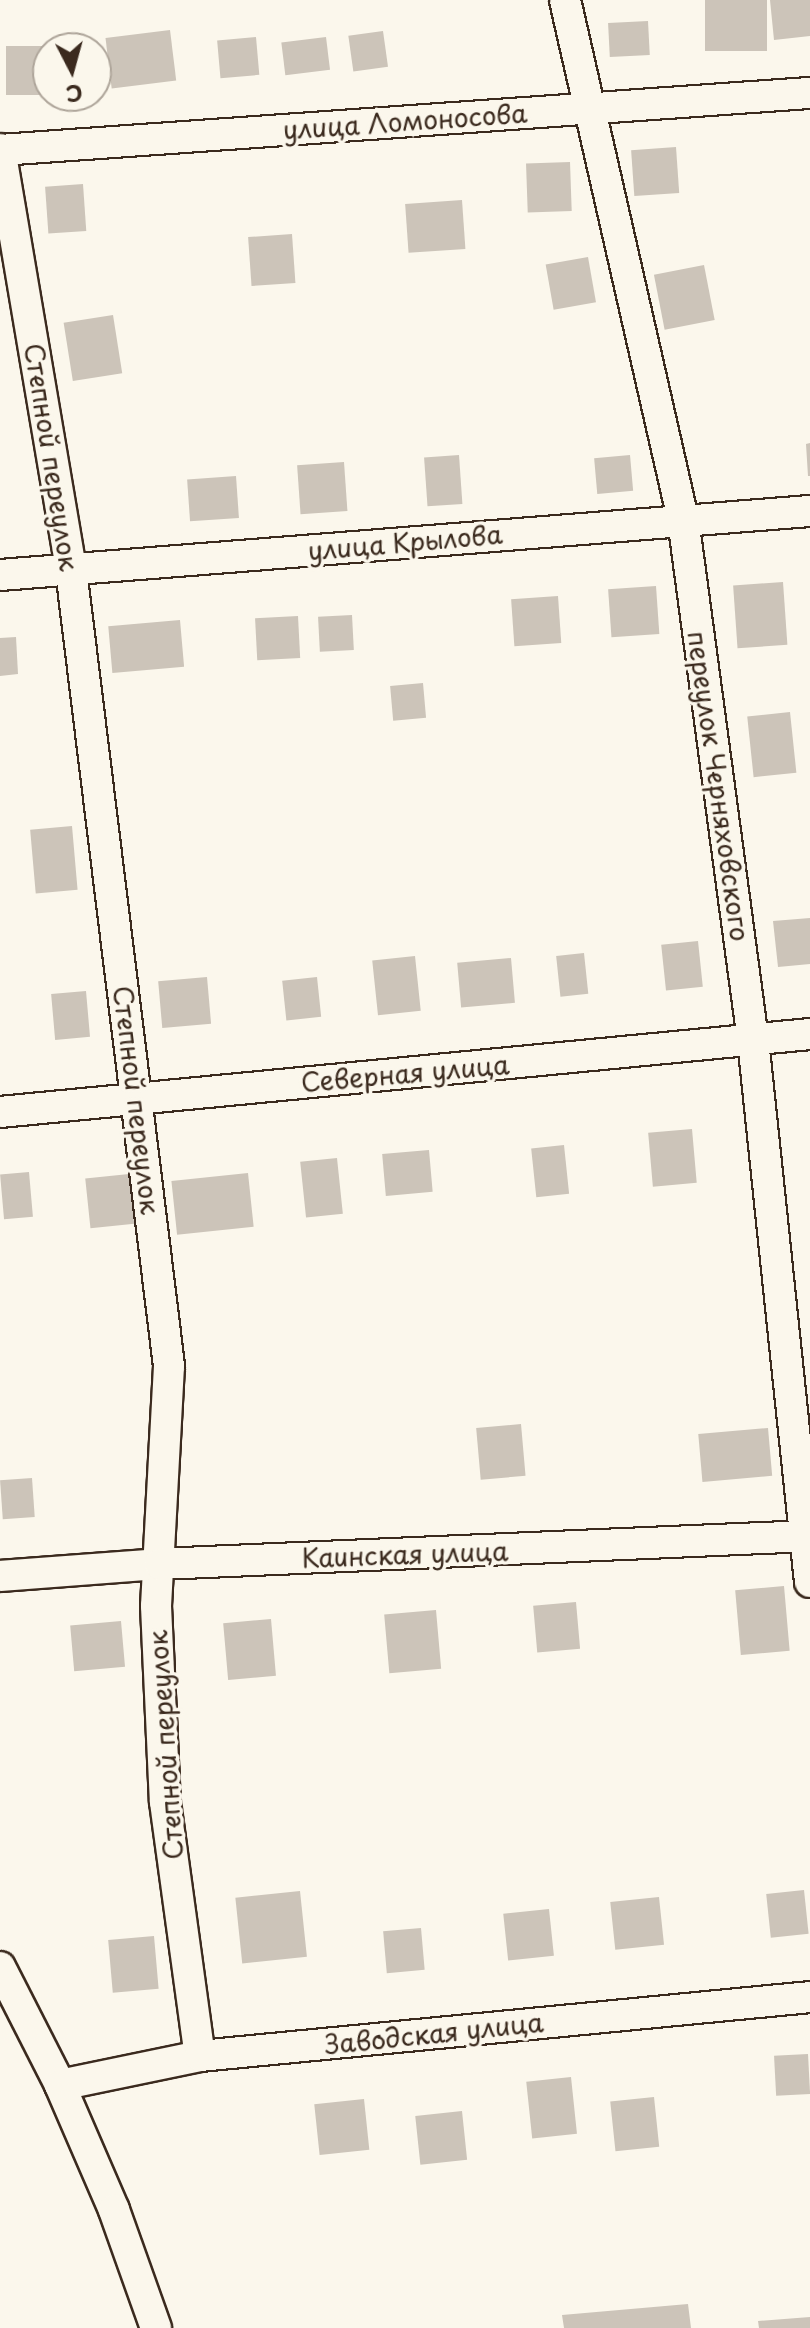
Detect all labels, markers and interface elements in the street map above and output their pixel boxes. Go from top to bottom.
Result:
north arrow [32,32,112,112]
text: С [64,77,84,112]
street label: улица Ломоносова [281,97,529,145]
street label: Степной переулок [19,341,85,573]
street label: улица Крылова [306,518,504,566]
street label: переулок Черняховского [682,628,756,944]
street label: Степной переулок [107,984,167,1216]
street label: Северная улица [299,1048,511,1098]
street label: Каинская улица [301,1535,509,1573]
street label: Степной переулок [141,1629,189,1861]
street label: Заводская улица [322,2006,546,2060]

